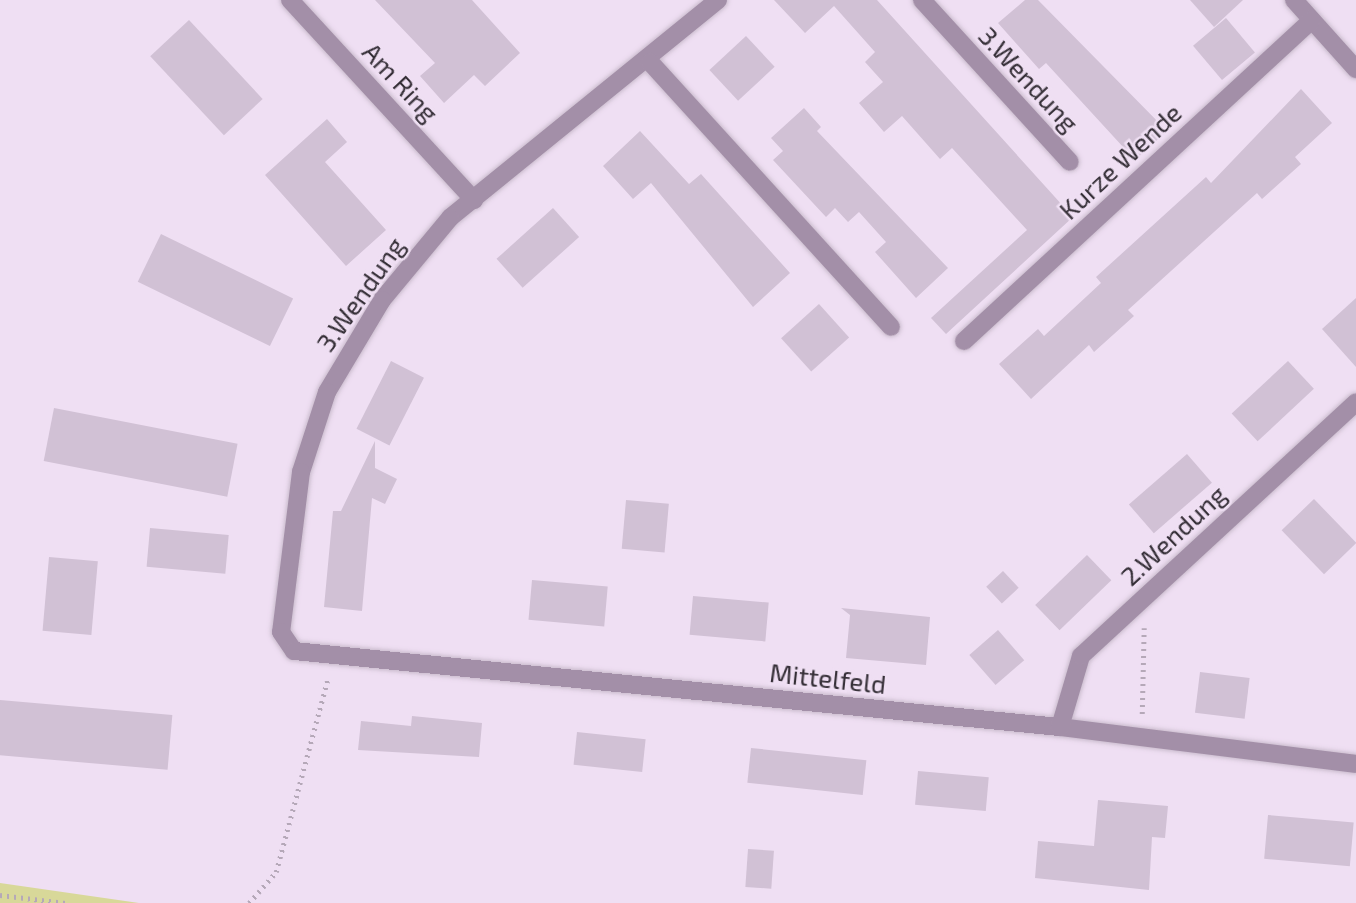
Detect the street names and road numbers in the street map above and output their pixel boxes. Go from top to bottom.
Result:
street label: 3.Wendung [972,20,1086,138]
street label: Am Ring [357,36,445,128]
street label: Kurze Wende [1052,97,1188,225]
street label: 3.Wendung [309,231,411,357]
street label: 2.Wendung [1114,478,1232,592]
street label: Mittelfeld [768,656,888,700]

